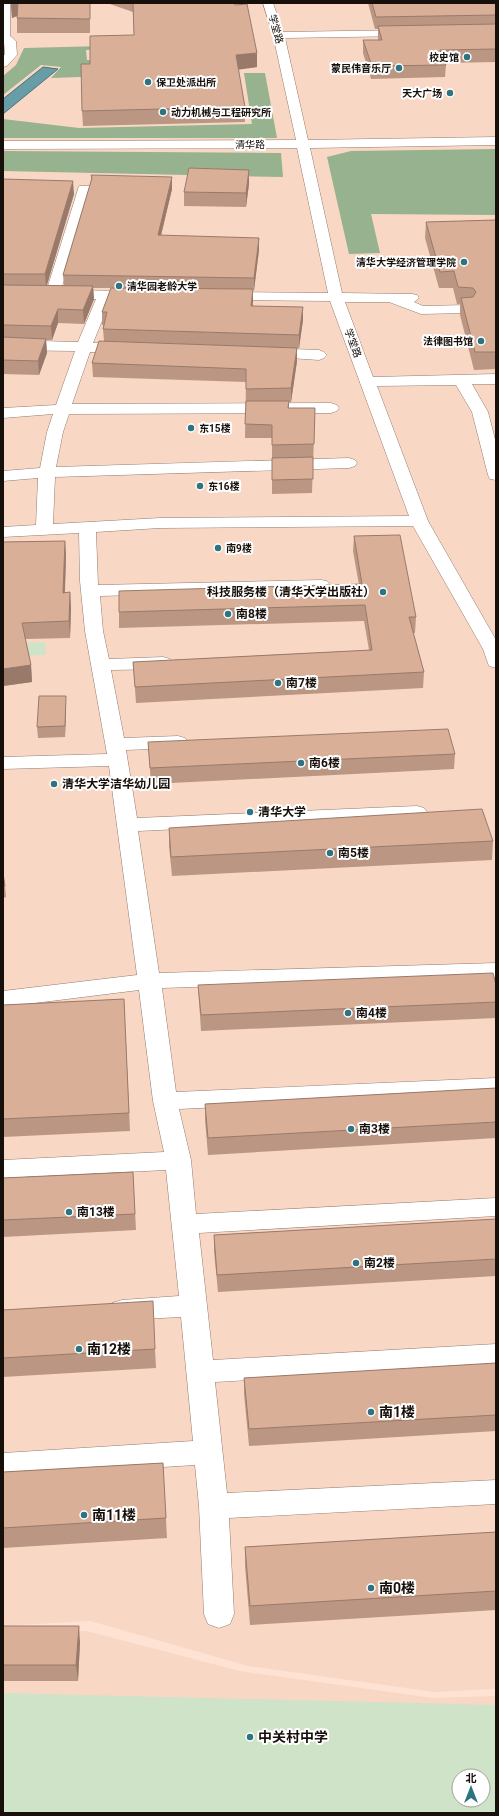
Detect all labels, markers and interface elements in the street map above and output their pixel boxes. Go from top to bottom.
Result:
street label: 学堂路 [267,13,285,45]
place label: 校史馆 [429,51,459,63]
marker: 校史馆 [462,52,472,62]
place label: 蒙民伟音乐厅 [331,62,391,74]
marker: 蒙民伟音乐厅 [394,63,404,73]
marker: 保卫处派出所 [143,77,153,87]
place label: 保卫处派出所 [156,77,216,88]
place label: 天大广场 [402,88,442,99]
marker: 天大广场 [445,88,455,98]
marker: 动力机械与工程研究所 [158,107,168,117]
place label: 动力机械与工程研究所 [171,107,271,118]
street label: 清华路 [235,139,265,150]
place label: 清华大学经济管理学院 [356,256,456,268]
marker: 清华大学经济管理学院 [459,257,469,267]
place label: 清华园老龄大学 [127,280,197,292]
marker: 清华园老龄大学 [114,281,124,291]
street label: 学堂路 [343,327,363,359]
place label: 法律图书馆 [423,336,473,347]
marker: 法律图书馆 [476,336,486,346]
marker: 东15楼 [186,423,196,433]
place label: 东15楼 [199,423,230,434]
marker: 东16楼 [195,481,205,491]
place label: 东16楼 [208,481,239,492]
marker: 南9楼 [213,543,223,553]
place label: 南9楼 [226,543,252,554]
place label: 科技服务楼（清华大学出版社） [207,585,375,599]
marker: 科技服务楼（清华大学出版社） [378,587,388,597]
place label: 南8楼 [236,607,267,621]
marker: 南8楼 [223,609,233,619]
place label: 南7楼 [286,676,317,690]
marker: 南7楼 [273,678,283,688]
place label: 南6楼 [309,756,340,770]
marker: 南6楼 [296,758,306,768]
place label: 清华大学洁华幼儿园 [62,777,170,791]
marker: 清华大学洁华幼儿园 [49,779,59,789]
place label: 清华大学 [258,805,306,819]
marker: 清华大学 [245,807,255,817]
place label: 南5楼 [338,846,369,860]
marker: 南5楼 [325,848,335,858]
place label: 南4楼 [356,1006,387,1020]
marker: 南4楼 [343,1008,353,1018]
place label: 南3楼 [359,1122,390,1136]
marker: 南3楼 [346,1124,356,1134]
place label: 南13楼 [77,1205,115,1219]
marker: 南13楼 [64,1207,74,1217]
place label: 南2楼 [364,1256,395,1270]
marker: 南2楼 [351,1258,361,1268]
place label: 南12楼 [87,1341,131,1357]
marker: 南12楼 [74,1344,84,1354]
place label: 南1楼 [379,1404,415,1420]
marker: 南1楼 [366,1407,376,1417]
place label: 南11楼 [92,1507,136,1523]
marker: 南11楼 [79,1510,89,1520]
place label: 南0楼 [379,1580,415,1596]
marker: 南0楼 [366,1583,376,1593]
place label: 中关村中学 [258,1729,328,1745]
marker: 中关村中学 [245,1732,255,1742]
north arrow [451,1768,491,1808]
text: 北 [466,1772,477,1785]

